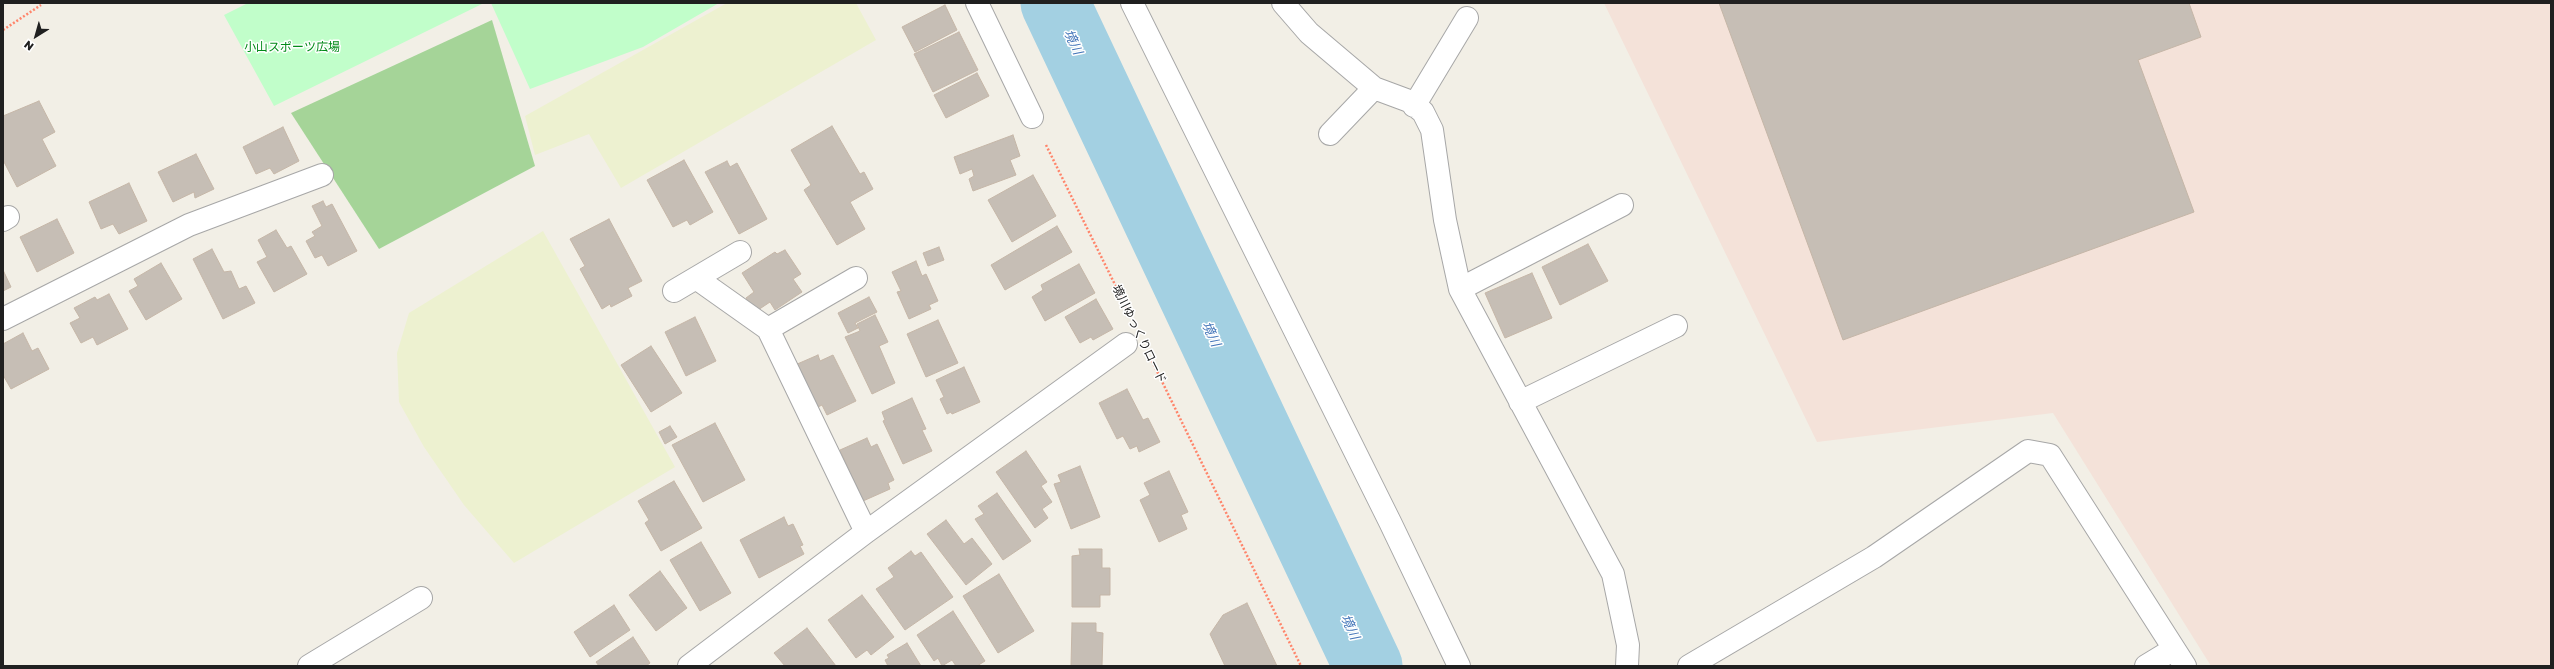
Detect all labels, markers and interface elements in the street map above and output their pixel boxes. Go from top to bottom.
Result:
north arrow [16,16,56,56]
water label: 境川 [1060,27,1086,57]
text: N [21,38,36,54]
park label: 小山スポーツ広場 [244,40,340,54]
street label: 境川ゆっくりロード [1109,282,1169,386]
water label: 境川 [1198,319,1224,349]
water label: 境川 [1337,612,1363,642]

